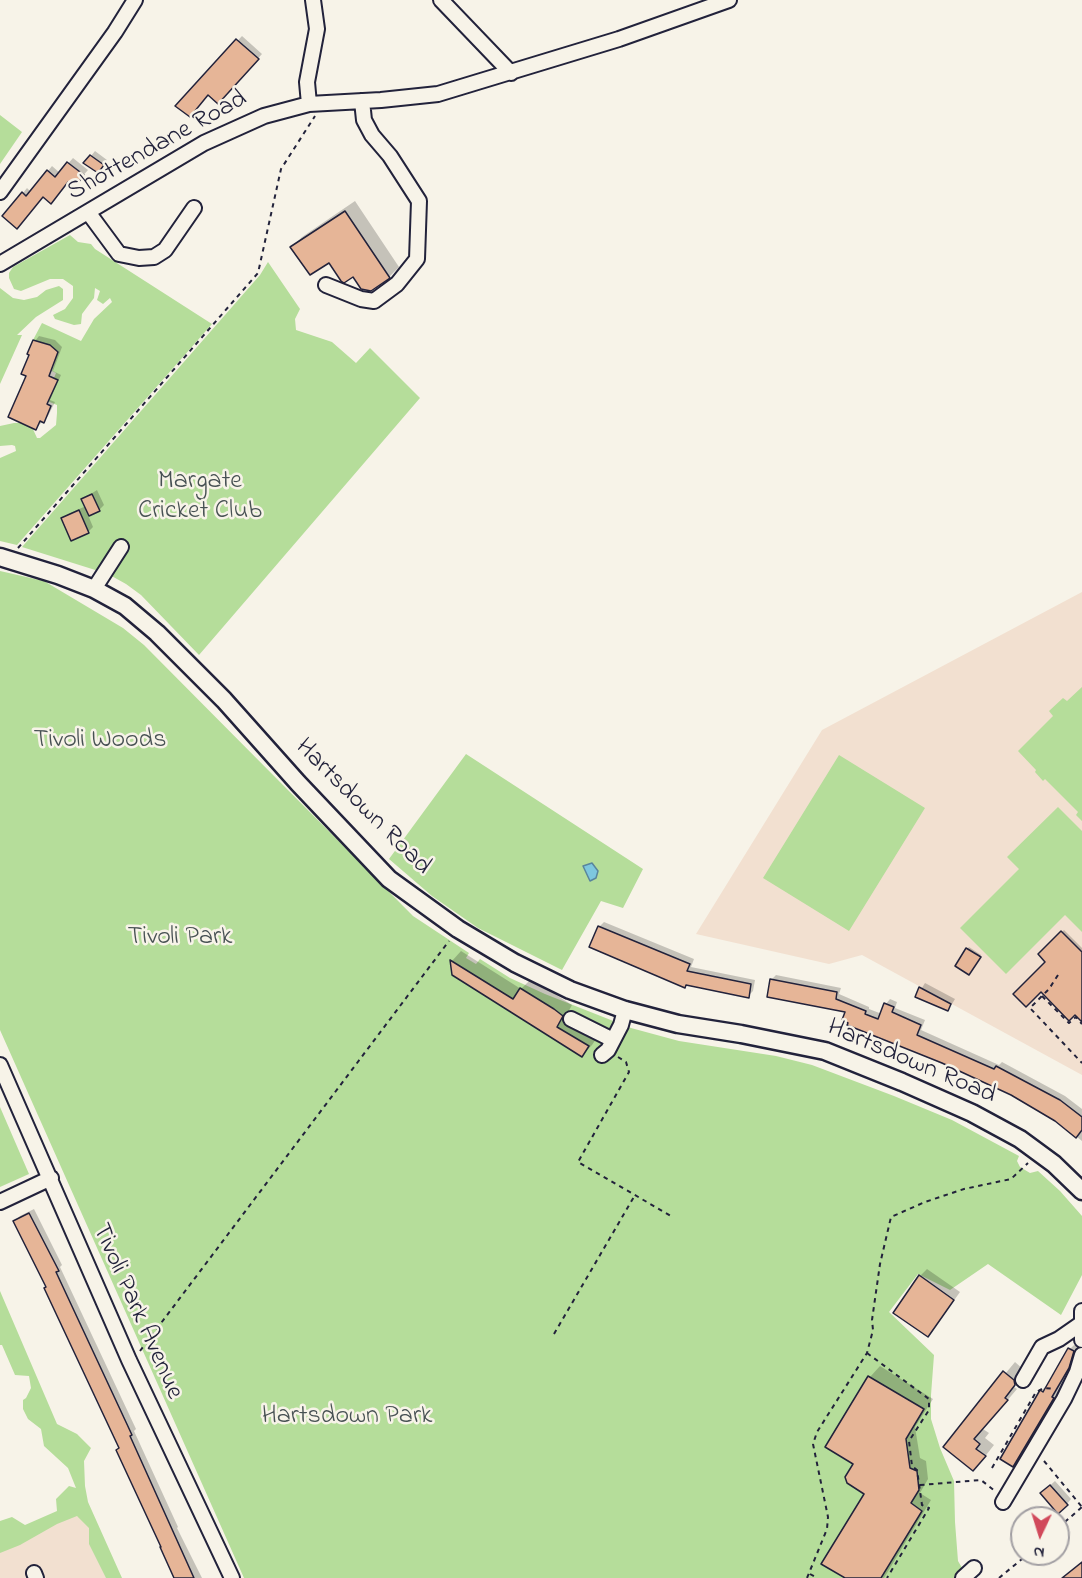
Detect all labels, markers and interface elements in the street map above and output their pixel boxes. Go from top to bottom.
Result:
street label: Shottendane Road [63,85,253,209]
park label: Margate Cricket Club [138,467,262,528]
park label: Tivoli Woods [34,726,166,758]
street label: Hartsdown Road [287,733,437,883]
park label: Tivoli Park [128,923,232,955]
street label: Hartsdown Road [822,1013,1000,1113]
street label: Tivoli Park Avenue [83,1219,189,1405]
park label: Hartsdown Park [262,1402,432,1434]
north arrow [1010,1506,1070,1566]
text: N [1033,1540,1045,1564]

